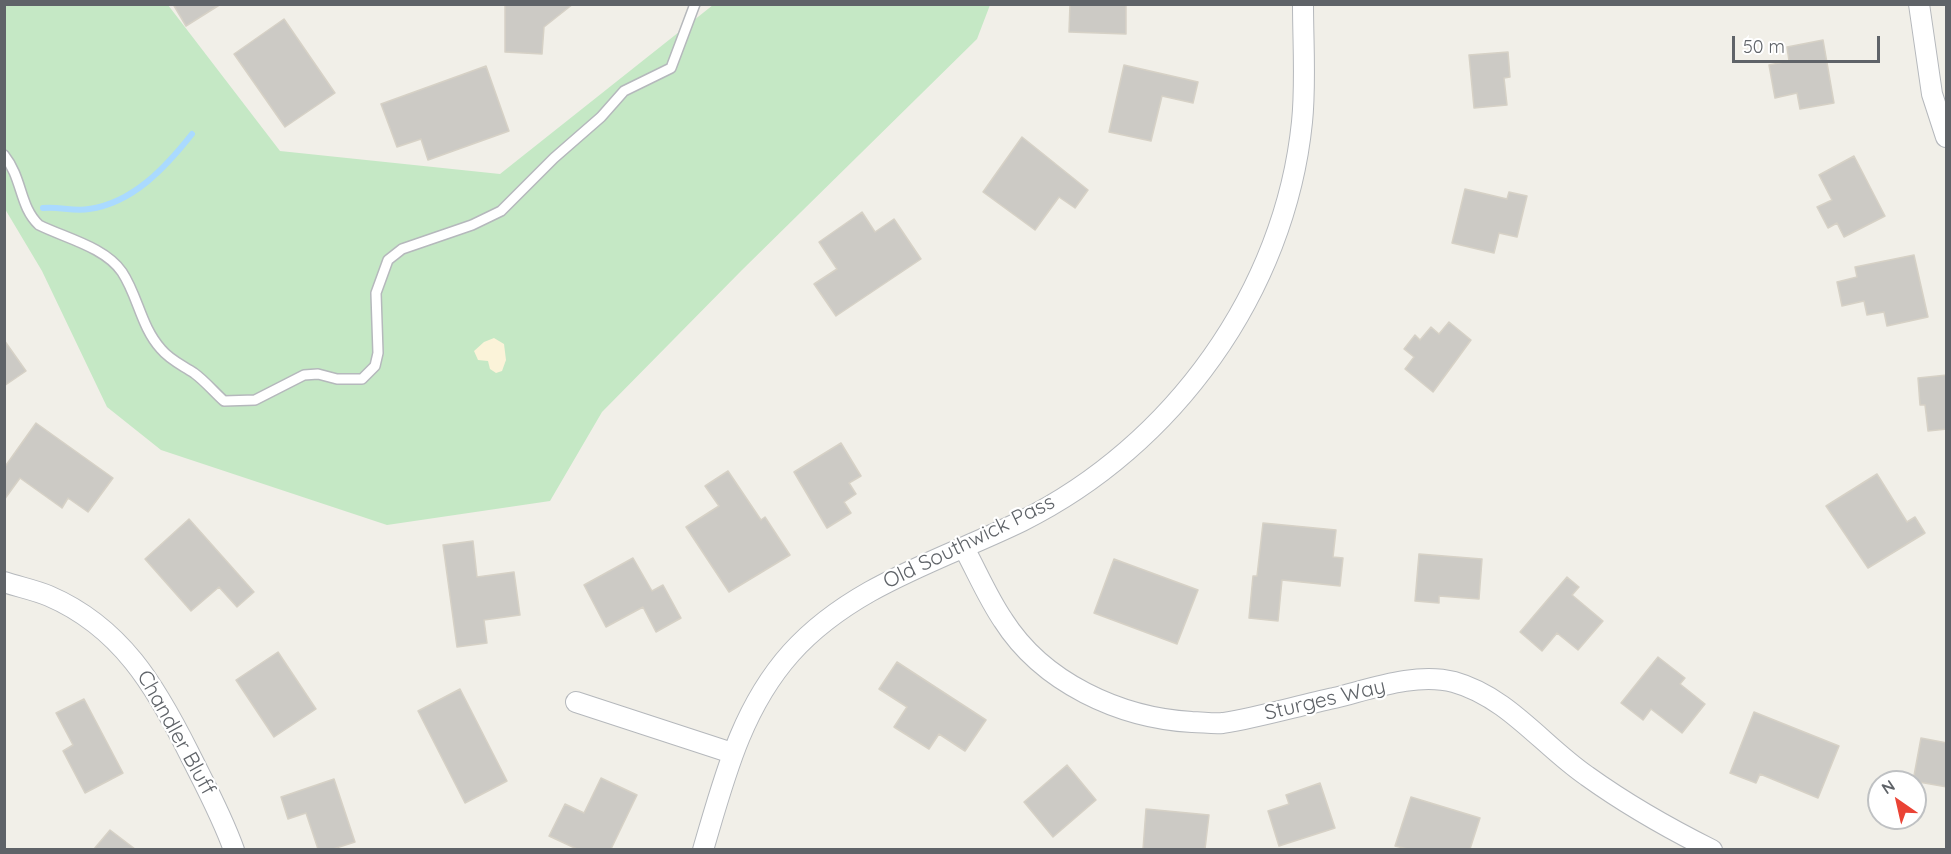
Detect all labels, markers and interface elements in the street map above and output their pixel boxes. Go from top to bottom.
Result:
scale bar [1735,24,1884,62]
text: 50 m [1743,35,1785,58]
street label: Old Southwick Pass [879,490,1059,594]
street label: Chandler Bluff [131,666,221,800]
street label: Sturges Way [1262,674,1388,726]
north arrow [1867,770,1927,830]
text: N [1878,775,1899,798]

